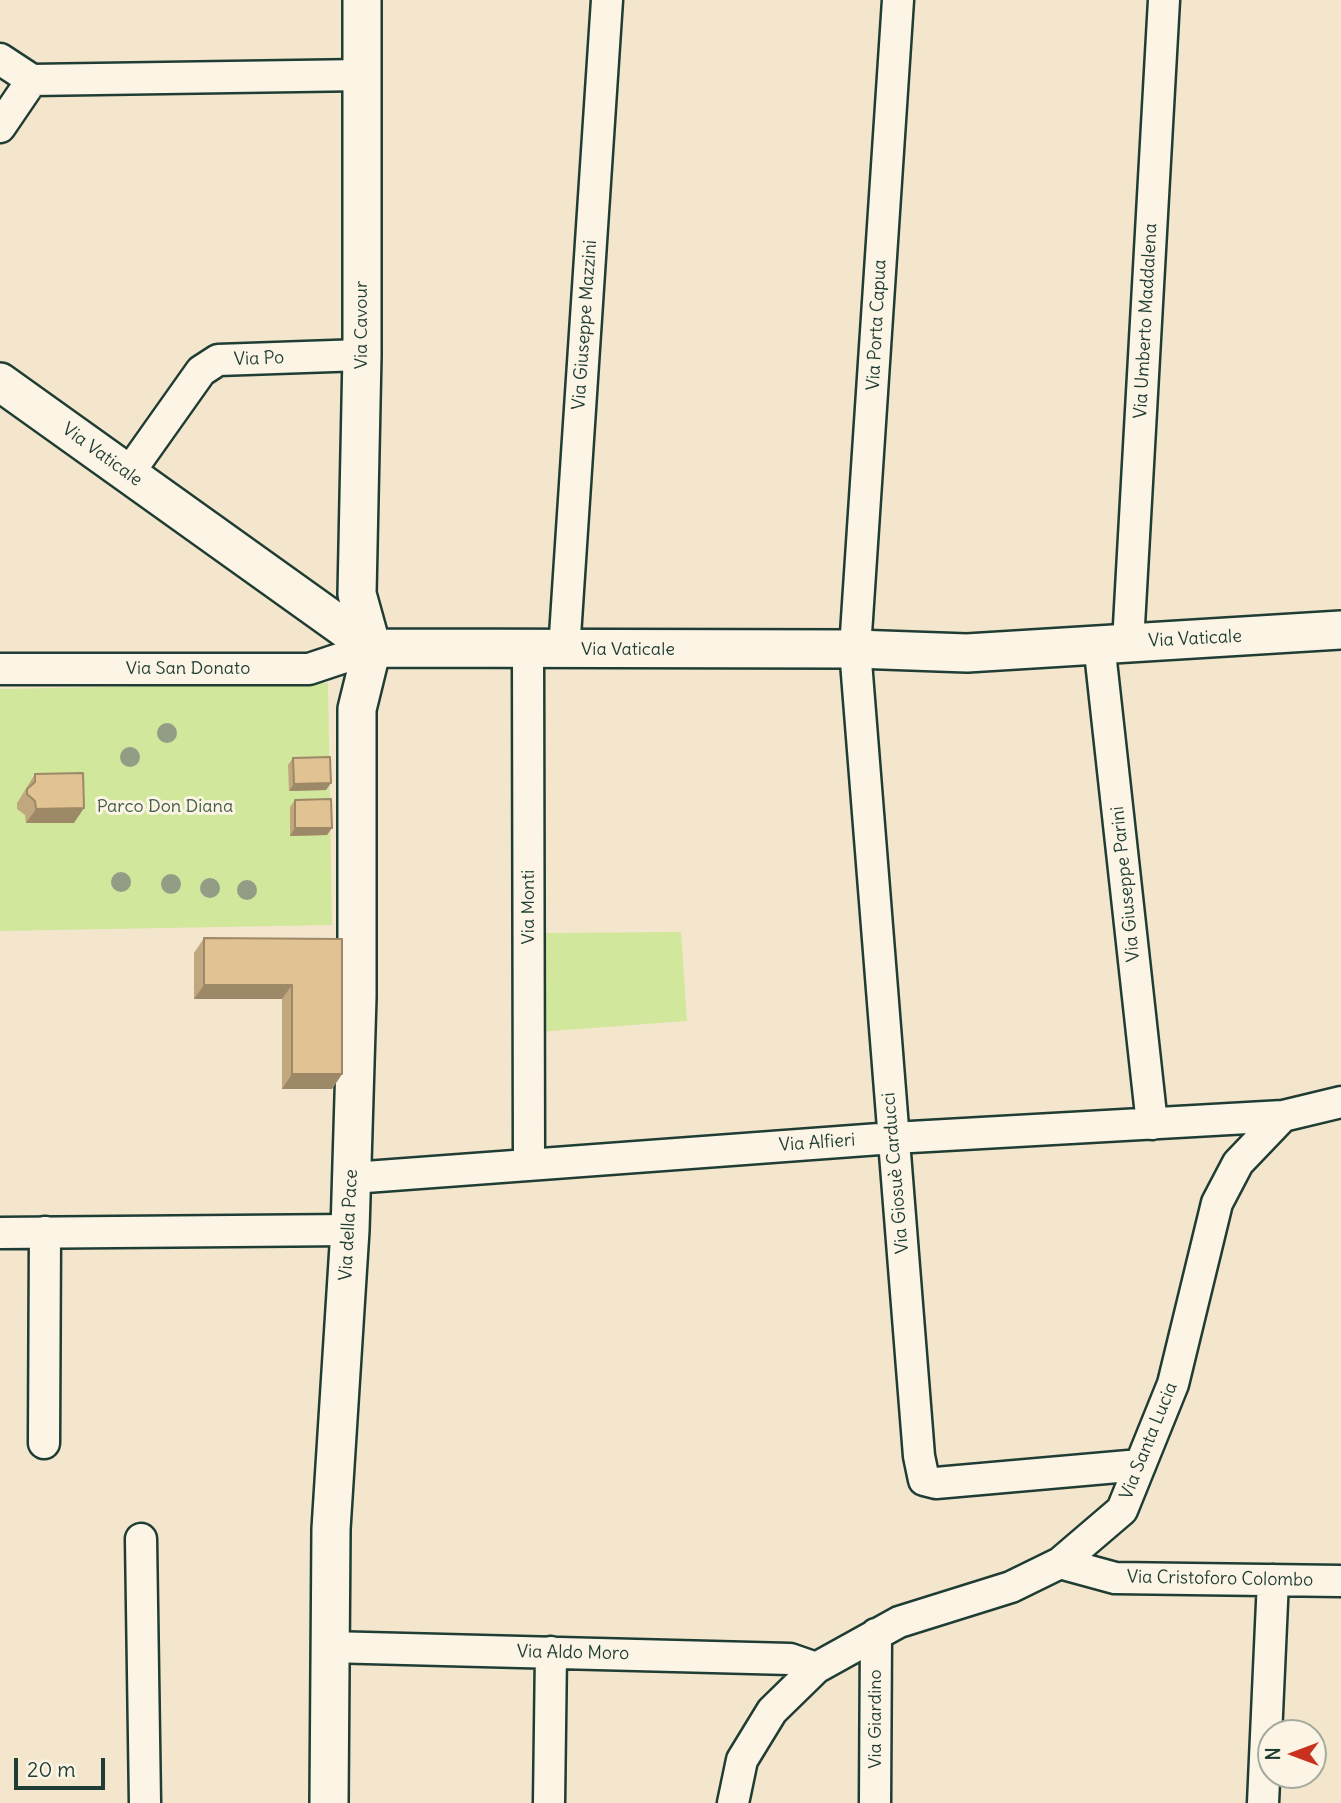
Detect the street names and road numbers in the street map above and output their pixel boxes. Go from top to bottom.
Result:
street label: Via Umberto Maddalena [1130,223,1162,419]
street label: Via Giuseppe Mazzini [568,239,602,411]
street label: Via Porta Capua [863,259,891,391]
street label: Via Cavour [351,281,373,369]
street label: Via Po [233,347,285,371]
street label: Via Vaticale [58,419,146,491]
street label: Via Vaticale [1148,626,1242,652]
street label: Via Vaticale [581,639,675,661]
street label: Via San Donato [126,658,250,680]
street label: Via Giuseppe Parini [1107,805,1145,963]
street label: Via Monti [518,870,540,944]
street label: Via Giosuè Carducci [878,1091,914,1255]
street label: Via Alfieri [778,1130,856,1156]
street label: Via della Pace [335,1169,363,1281]
street label: Via Santa Lucia [1116,1379,1182,1503]
street label: Via Cristoforo Colombo [1127,1567,1313,1591]
street label: Via Aldo Moro [517,1641,629,1665]
street label: Via Giardino [865,1669,887,1769]

